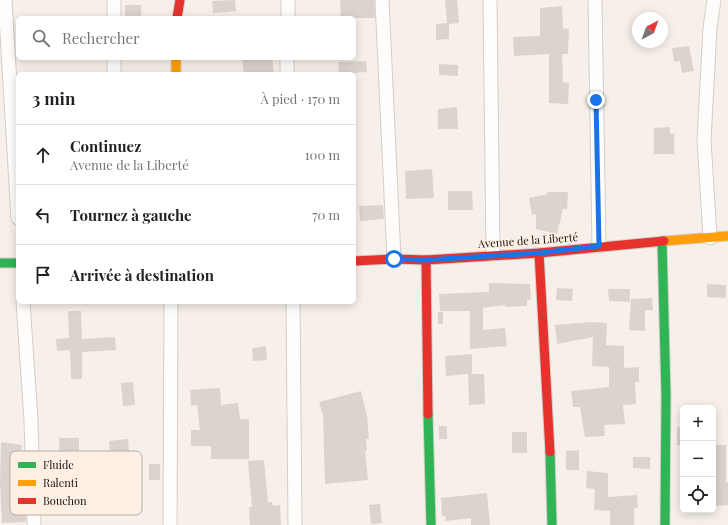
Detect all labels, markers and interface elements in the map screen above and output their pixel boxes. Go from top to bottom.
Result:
north arrow [632,12,668,48]
search box [16,16,356,60]
icon: search [30,27,52,49]
text: Rechercher [62,28,140,48]
text: 3 min [32,87,75,109]
text: À pied · 170 m [261,90,340,107]
route end [587,91,605,109]
text: Continuez [70,136,141,156]
icon: ahead [32,144,54,166]
text: 100 m [305,146,340,163]
text: Avenue de la Liberté [70,156,189,173]
icon: left [32,204,54,226]
text: Tournez à gauche [70,205,192,225]
text: 70 m [312,206,340,223]
street label: Avenue de la Liberté [476,229,579,251]
route start [385,250,403,268]
icon: arrive [32,264,54,286]
text: Arrivée à destination [70,265,214,285]
map controls [680,405,716,513]
button: + [680,405,716,441]
button: − [680,441,716,477]
legend [10,451,142,515]
text: Fluide [43,457,74,472]
text: Ralenti [43,475,78,490]
button: locate [680,477,716,513]
text: Bouchon [43,493,87,508]

